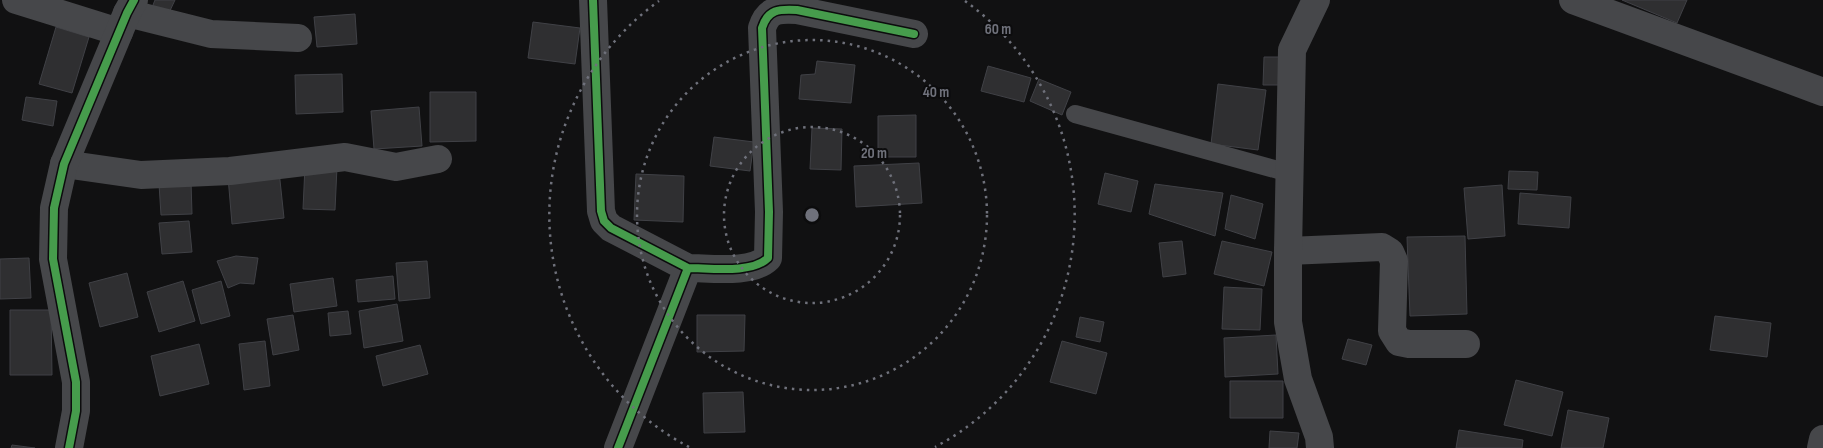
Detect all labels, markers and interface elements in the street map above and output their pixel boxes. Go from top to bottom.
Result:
text: 60 m [985,20,1011,39]
text: 40 m [923,83,949,102]
text: 20 m [861,144,887,163]
centre of rings [803,206,821,224]

